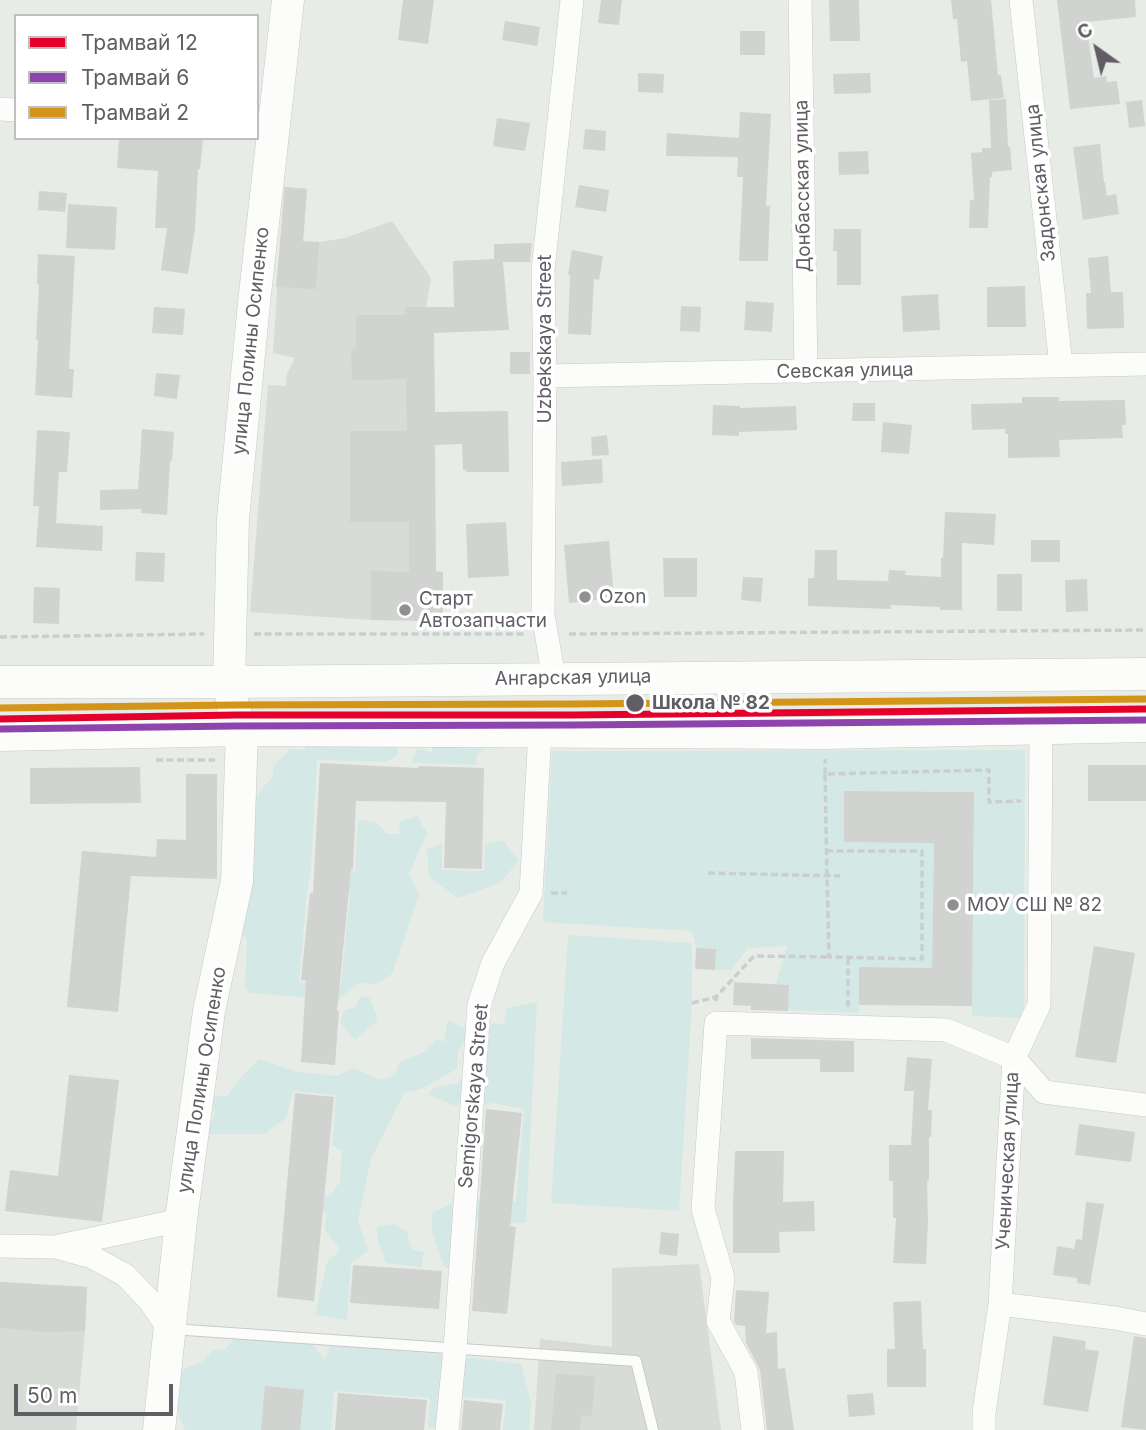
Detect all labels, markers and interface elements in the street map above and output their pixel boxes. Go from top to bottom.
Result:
legend [14,14,259,140]
north arrow [1062,14,1132,84]
text: С [1073,18,1097,45]
text: Трамвай 12 [81,30,198,55]
text: Трамвай 6 [81,65,189,90]
street label: Донбасская улица [790,99,816,273]
text: Трамвай 2 [81,100,189,125]
street label: Задонская улица [1021,103,1061,263]
street label: улица Полины Осипенко [228,226,274,456]
street label: Uzbekskaya Street [534,255,556,423]
street label: Севская улица [776,358,914,384]
place label: Ozon [599,586,646,608]
place label: Старт Автозапчасти [419,588,547,632]
marker: Ozon [577,589,593,605]
marker: Старт Автозапчасти [397,602,413,618]
street label: Ангарская улица [495,665,651,691]
marker: Школа № 82 [624,692,646,714]
place label: Школа № 82 [652,692,770,714]
place label: МОУ СШ № 82 [967,894,1102,916]
marker: МОУ СШ № 82 [945,897,961,913]
street label: улица Полины Осипенко [173,965,231,1195]
street label: Semigorskaya Street [455,1002,493,1190]
street label: Ученическая улица [992,1071,1024,1251]
scale bar [18,1370,177,1414]
text: 50 m [27,1383,77,1408]

